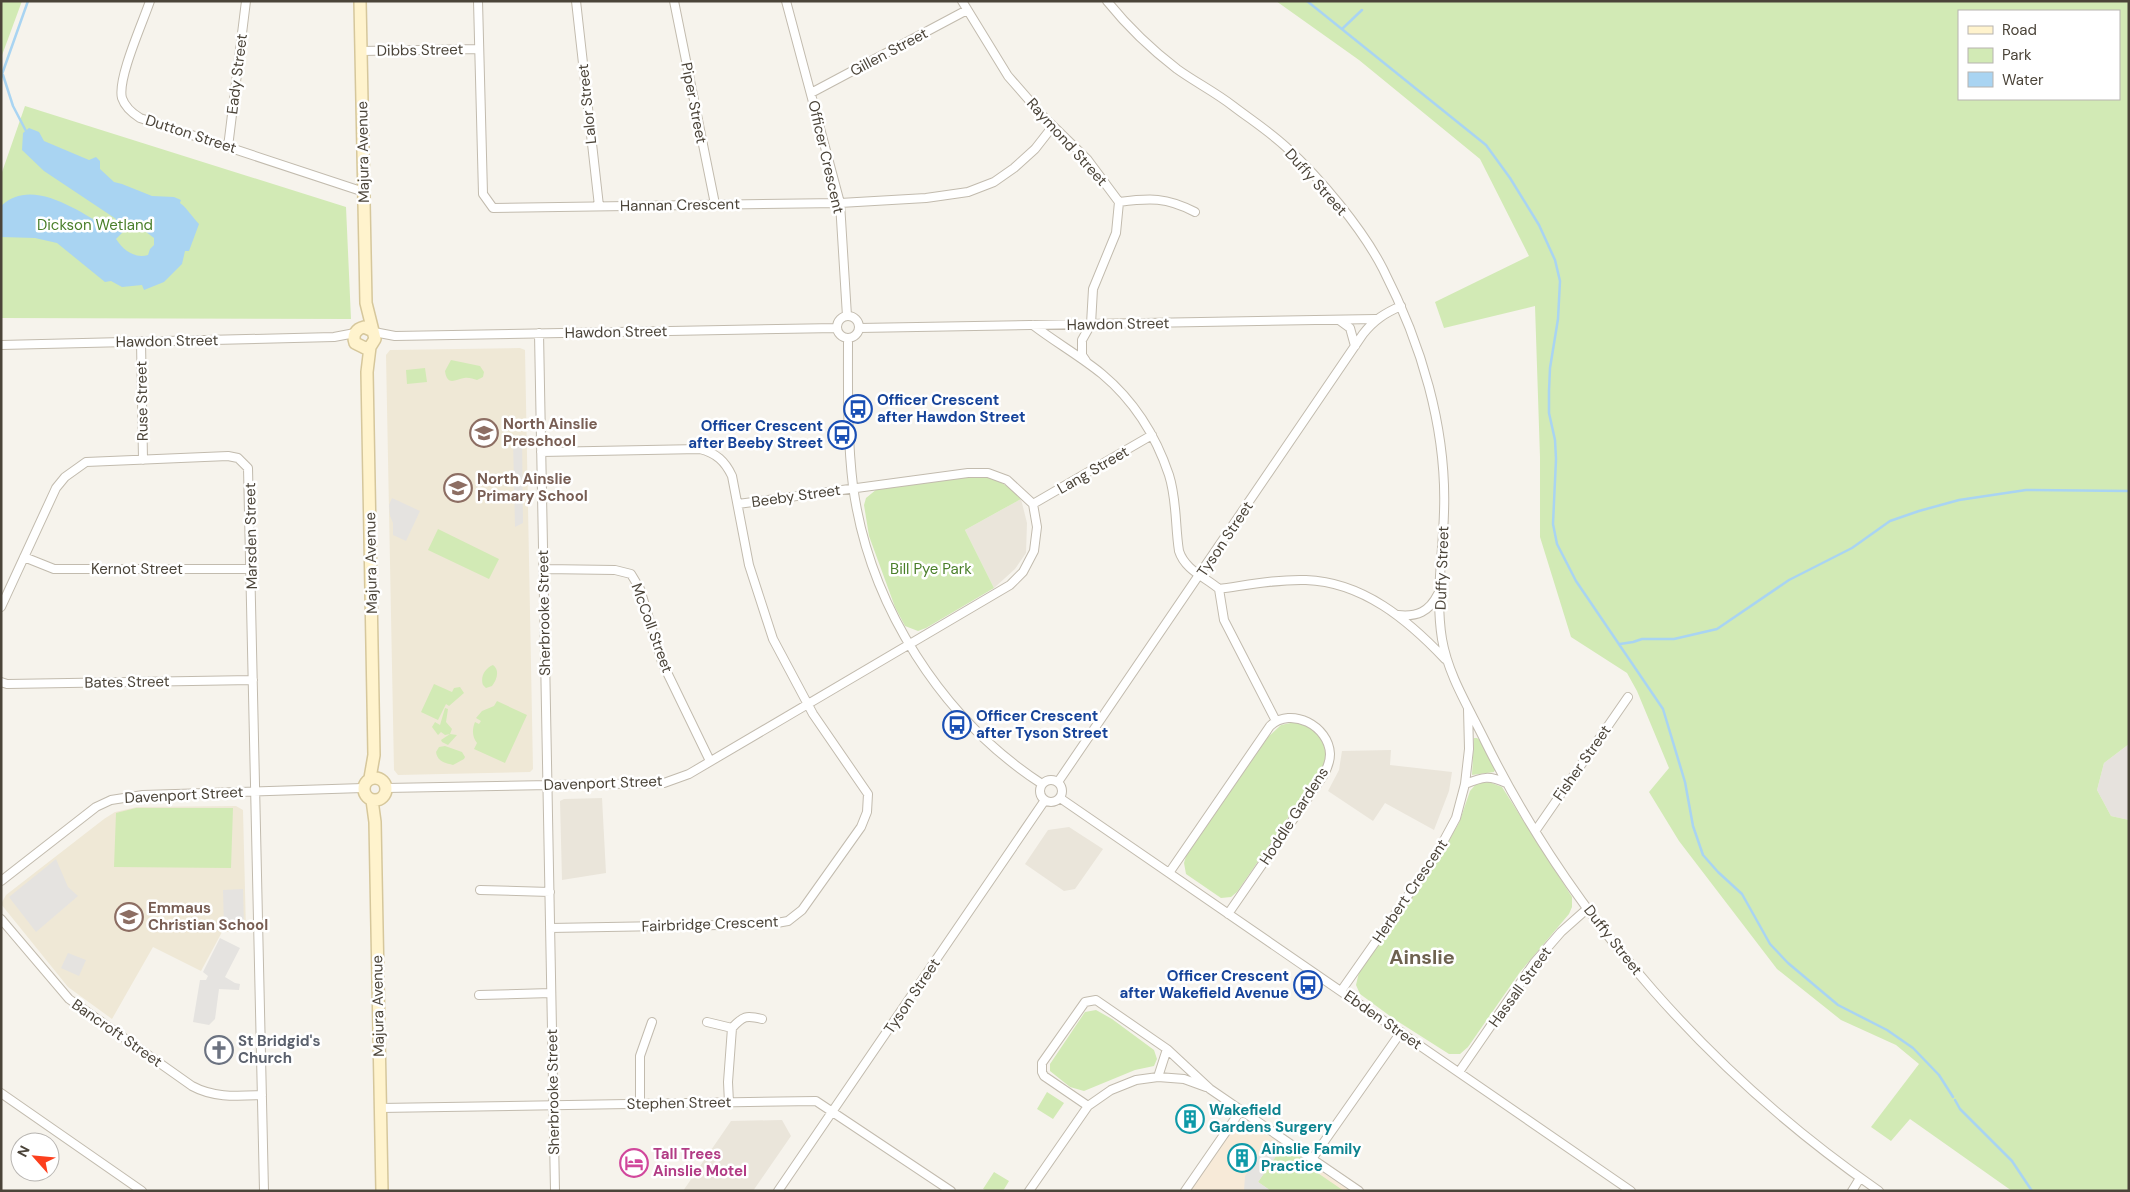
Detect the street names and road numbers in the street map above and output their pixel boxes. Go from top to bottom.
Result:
street label: Gillen Street [847,23,931,81]
street label: Eady Street [222,33,252,115]
street label: Dibbs Street [376,39,464,61]
street label: Piper Street [676,61,712,145]
street label: Lalor Street [573,63,601,145]
street label: Raymond Street [1022,94,1112,190]
street label: Officer Crescent [803,98,849,216]
street label: Majura Avenue [352,101,374,203]
street label: Dutton Street [143,110,239,158]
street label: Duffy Street [1280,144,1352,220]
street label: Hannan Crescent [620,194,740,216]
street label: Hawdon Street [1066,313,1170,335]
street label: Hawdon Street [564,321,668,343]
street label: Hawdon Street [115,330,219,352]
street label: Ruse Street [131,361,153,441]
street label: Lang Street [1054,441,1133,499]
street label: Beeby Street [750,480,842,512]
street label: Marsden Street [240,482,262,590]
street label: Tyson Street [1192,497,1258,581]
street label: Majura Avenue [360,512,382,614]
street label: Duffy Street [1431,526,1453,610]
street label: Sherbrooke Street [533,550,555,676]
street label: Kernot Street [91,559,183,579]
street label: McColl Street [627,580,678,676]
street label: Bates Street [84,671,170,693]
street label: Fisher Street [1548,721,1616,805]
street label: Hoddle Gardens [1255,763,1333,869]
street label: Davenport Street [543,771,663,795]
street label: Davenport Street [124,782,244,808]
street label: Herbert Crescent [1368,835,1452,947]
street label: Duffy Street [1579,901,1647,979]
street label: Fairbridge Crescent [641,912,779,936]
street label: Hassall Street [1484,943,1556,1031]
street label: Tyson Street [879,954,945,1038]
street label: Majura Avenue [367,955,389,1057]
street label: Ebden Street [1340,986,1426,1054]
street label: Bancroft Street [68,994,166,1072]
street label: Sherbrooke Street [542,1029,564,1155]
street label: Stephen Street [627,1092,732,1114]

